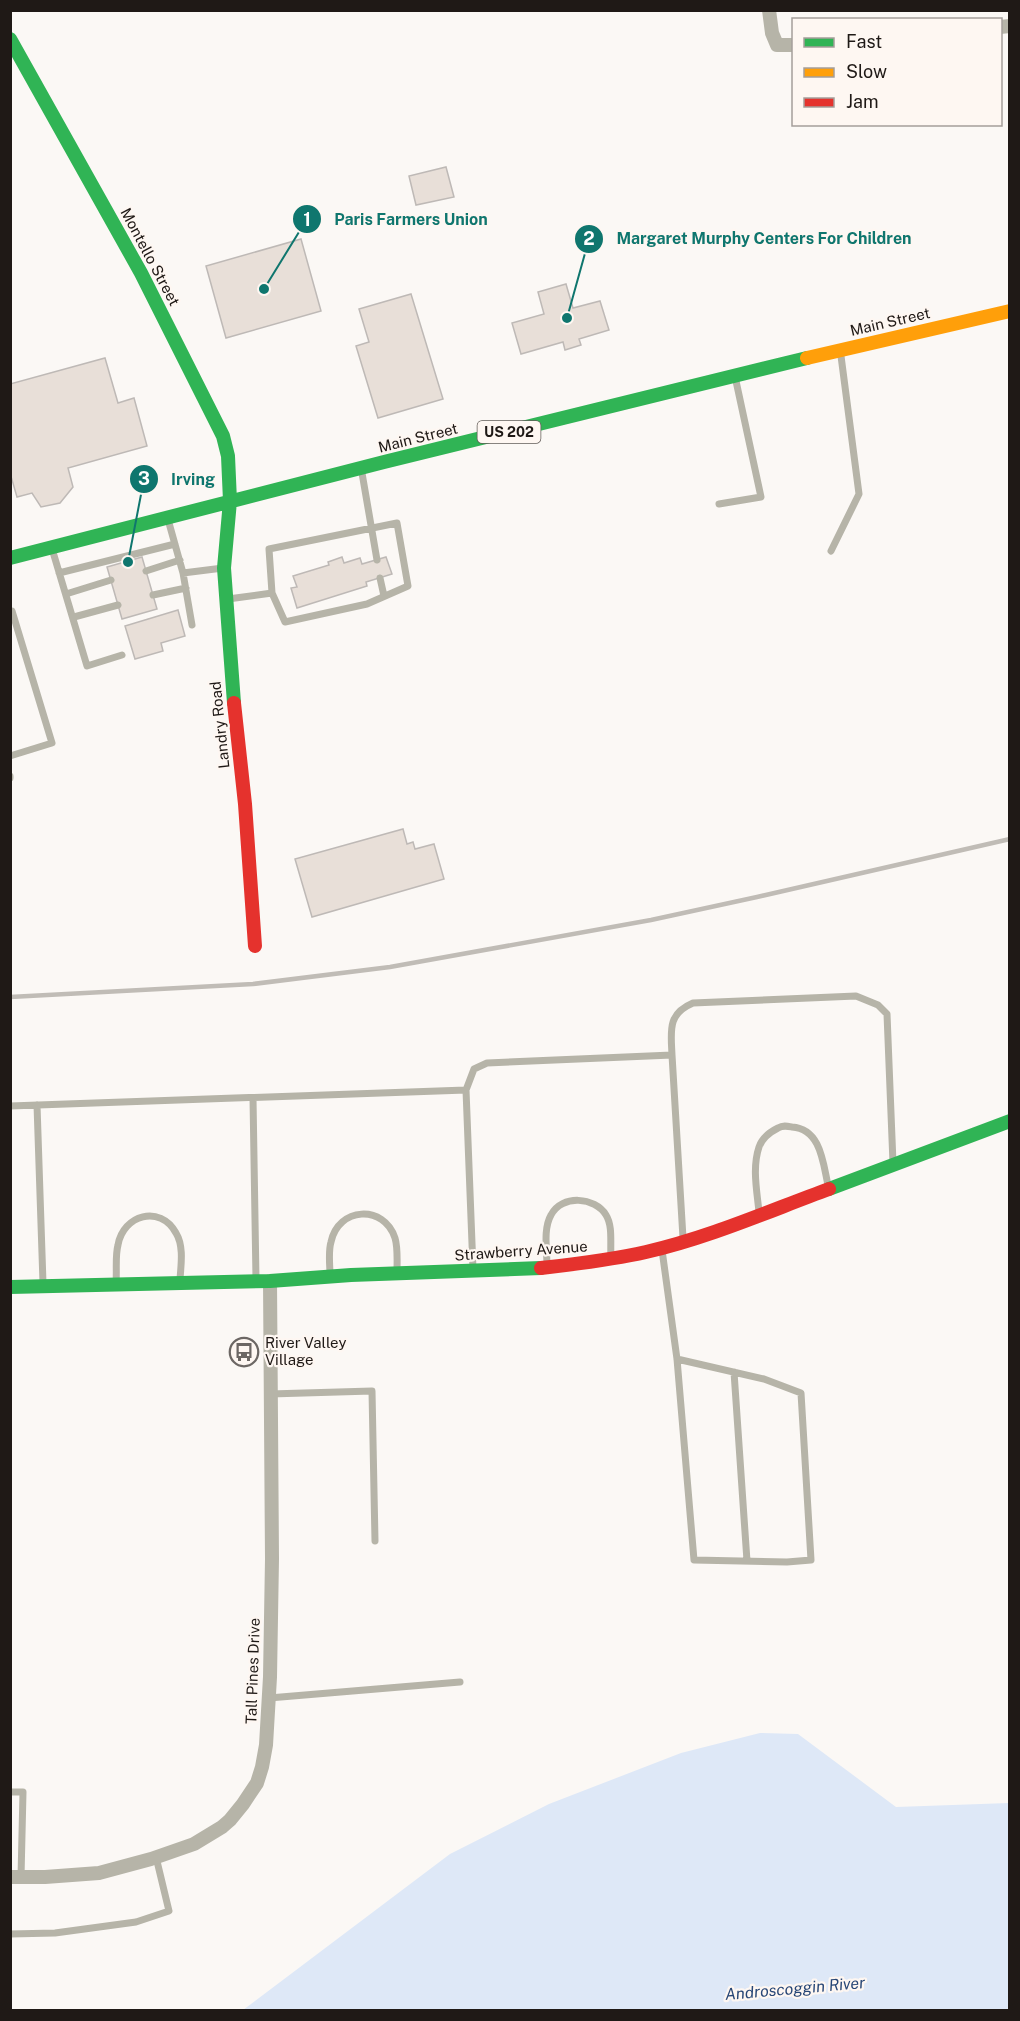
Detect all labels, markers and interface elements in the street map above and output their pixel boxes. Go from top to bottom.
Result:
legend [792,18,1002,126]
text: Fast [846,31,882,52]
text: Slow [846,61,887,82]
text: Jam [846,91,879,112]
callout: Paris Farmers Union [292,202,500,236]
street label: Montello Street [117,205,183,309]
text: 1 [303,209,311,230]
text: Paris Farmers Union [334,210,488,229]
callout: Margaret Murphy Centers For Children [574,222,923,256]
text: 2 [583,228,595,249]
text: Margaret Murphy Centers For Children [616,229,912,248]
street label: Main Street [848,304,932,339]
street label: Main Street [376,419,460,456]
road number: US 202 [478,421,540,443]
callout: Irving [129,462,227,496]
text: 3 [138,468,150,489]
text: Irving [171,470,215,489]
street label: Landry Road [206,681,233,770]
street label: Strawberry Avenue [454,1237,588,1264]
place label: River Valley Village [265,1334,346,1368]
bus stop icon: River Valley Village [228,1336,260,1368]
street label: Tall Pines Drive [242,1618,263,1724]
water label: Androscoggin River [724,1973,867,2004]

